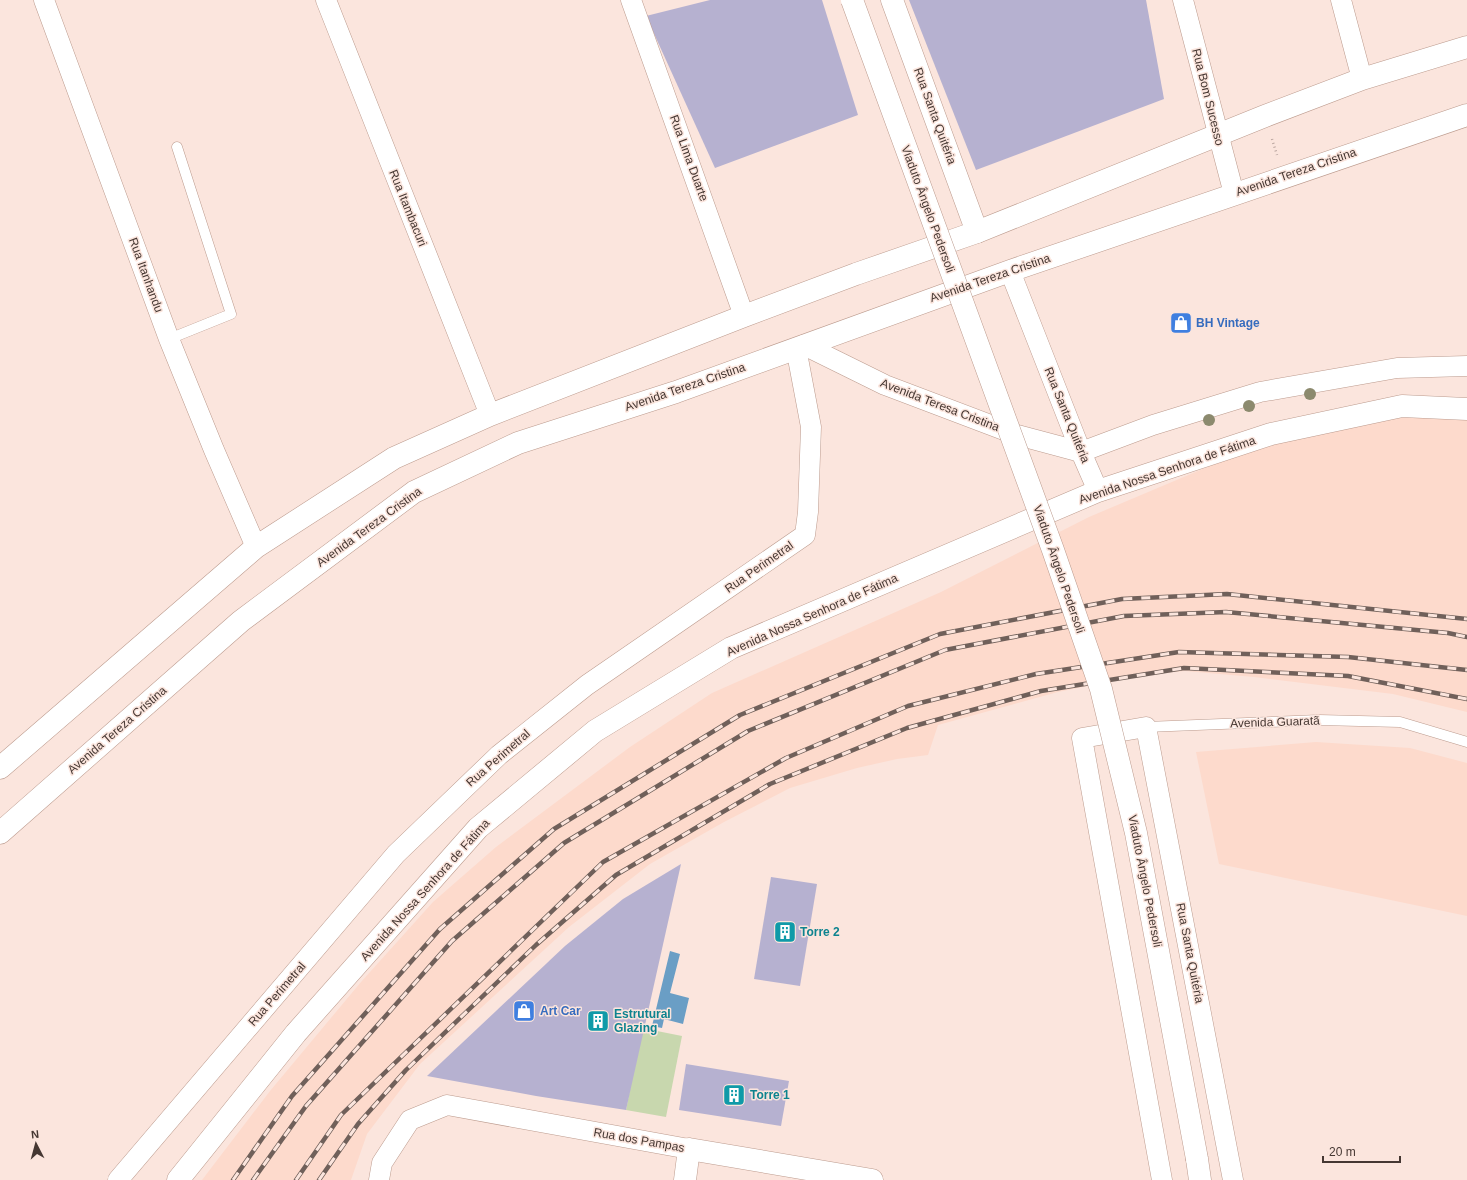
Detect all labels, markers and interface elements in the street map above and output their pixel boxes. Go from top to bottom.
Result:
street label: Rua Bom Sucesso [1189,47,1227,147]
street label: Rua Santa Quitéria [911,66,959,167]
street label: Rua Lima Duarte [667,113,711,203]
street label: Viaduto Ângelo Pedersoli [898,143,959,275]
street label: Avenida Tereza Cristina [1234,145,1358,199]
street label: Rua Itambacuri [386,168,430,248]
street label: Rua Itanhandu [126,236,166,314]
street label: Avenida Tereza Cristina [928,251,1052,305]
shop icon: BH Vintage [1168,310,1194,336]
place label: BH Vintage [1196,316,1260,330]
street label: Avenida Tereza Cristina [623,360,747,414]
street label: Rua Santa Quitéria [1041,365,1093,465]
street label: Avenida Teresa Cristina [879,376,1002,434]
street label: Avenida Nossa Senhora de Fátima [1077,433,1257,507]
street label: Avenida Tereza Cristina [314,484,424,570]
street label: Viaduto Ângelo Pedersoli [1030,503,1088,635]
street label: Rua Perimetral [722,538,796,596]
street label: Avenida Nossa Senhora de Fátima [724,571,900,659]
street label: Avenida Tereza Cristina [65,683,169,777]
street label: Avenida Guaratã [1230,713,1320,731]
street label: Rua Perimetral [463,726,533,790]
street label: Viaduto Ângelo Pedersoli [1125,813,1166,948]
street label: Avenida Nossa Senhora de Fátima [358,816,493,964]
street label: Rua Santa Quitéria [1173,902,1207,1005]
building icon: Torre 2 [772,919,798,945]
place label: Torre 2 [800,925,840,939]
street label: Rua Perimetral [245,959,309,1029]
shop icon: Art Car [511,998,537,1024]
place label: Art Car [540,1004,581,1018]
place label: Estrutural Glazing [614,1007,671,1035]
building icon: Estrutural Glazing [585,1008,611,1034]
building icon: Torre 1 [721,1082,747,1108]
place label: Torre 1 [750,1088,790,1102]
north arrow [16,1124,56,1164]
street label: Rua dos Pampas [592,1125,686,1155]
text: N [30,1128,40,1140]
scale bar [1323,1138,1400,1164]
text: 20 m [1329,1145,1356,1159]

